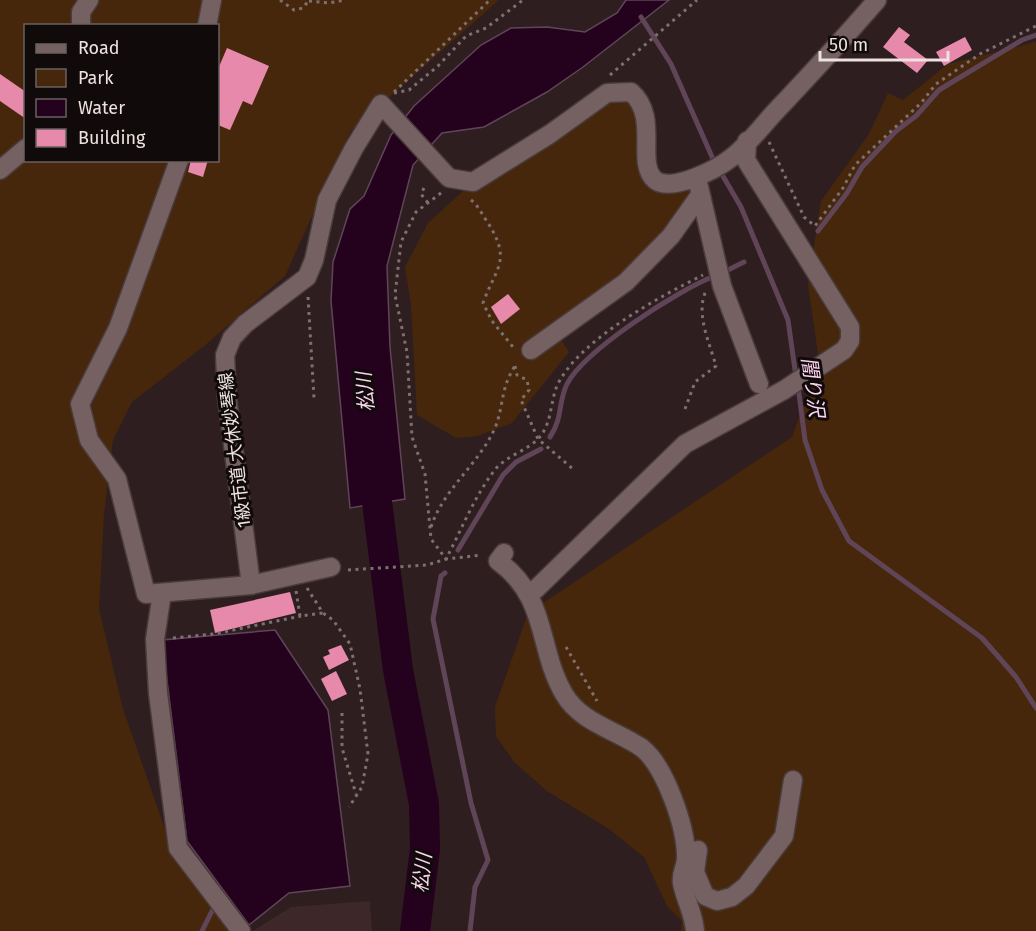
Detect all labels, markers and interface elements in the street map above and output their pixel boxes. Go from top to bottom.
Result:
legend [24,24,219,162]
scale bar [820,24,948,62]
text: 50 m [829,34,868,56]
text: Road [78,37,120,59]
text: Park [78,67,114,89]
text: Water [78,97,125,119]
text: Building [78,127,146,149]
water label: 闇り沢 [797,356,829,421]
water label: 松川 [351,369,379,413]
street label: 1級市道 大休妙琴線 [215,371,255,529]
water label: 松川 [408,850,436,894]

